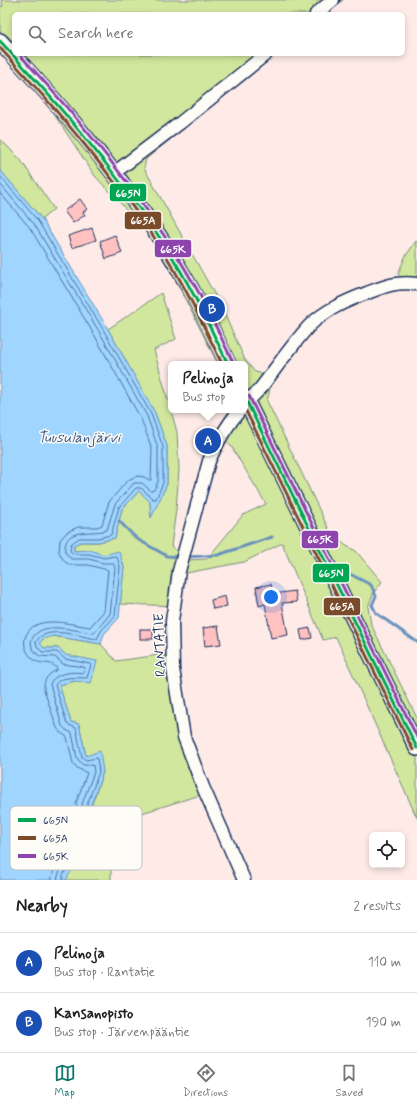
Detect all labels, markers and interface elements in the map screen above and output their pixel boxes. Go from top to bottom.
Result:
search box [12,12,405,56]
icon: search [26,23,48,45]
text: Search here [58,24,134,44]
line badge: 665N [109,183,147,202]
text: 665N [115,187,141,201]
line badge: 665A [124,211,162,230]
text: 665A [130,214,156,228]
line badge: 665K [154,239,192,258]
text: 665K [160,243,186,257]
pin: B [199,294,225,324]
popup [168,361,248,413]
text: Pelinoja [183,369,233,389]
text: Bus stop [183,389,226,406]
pin: A [195,426,221,456]
water label: Tuusulanjärvi [38,428,122,448]
line badge: 665K [301,530,339,549]
text: 665K [307,533,333,547]
line badge: 665N [312,563,350,583]
text: 665N [318,567,344,581]
your location [261,587,281,607]
line badge: 665A [323,597,361,616]
text: 665A [329,600,355,614]
street label: RANTATIE [150,613,170,677]
legend [10,806,142,870]
text: 665N [43,814,68,828]
text: 665A [43,832,68,846]
map controls [369,832,405,868]
button: locate [369,832,405,868]
text: 665K [43,850,69,864]
text: Nearby [16,895,68,917]
text: 2 results [354,898,401,915]
text: Pelinoja [54,944,105,964]
text: A [25,954,33,971]
text: 110 m [368,954,401,971]
text: Bus stop · Rantatie [54,964,155,981]
text: Kansanopisto [54,1004,134,1024]
text: B [25,1014,33,1031]
text: 190 m [366,1014,401,1031]
text: Bus stop · Järvenpääntie [54,1024,190,1041]
tab: Map [54,1062,76,1100]
tab: Directions [183,1062,228,1100]
tab: Saved [336,1062,363,1100]

